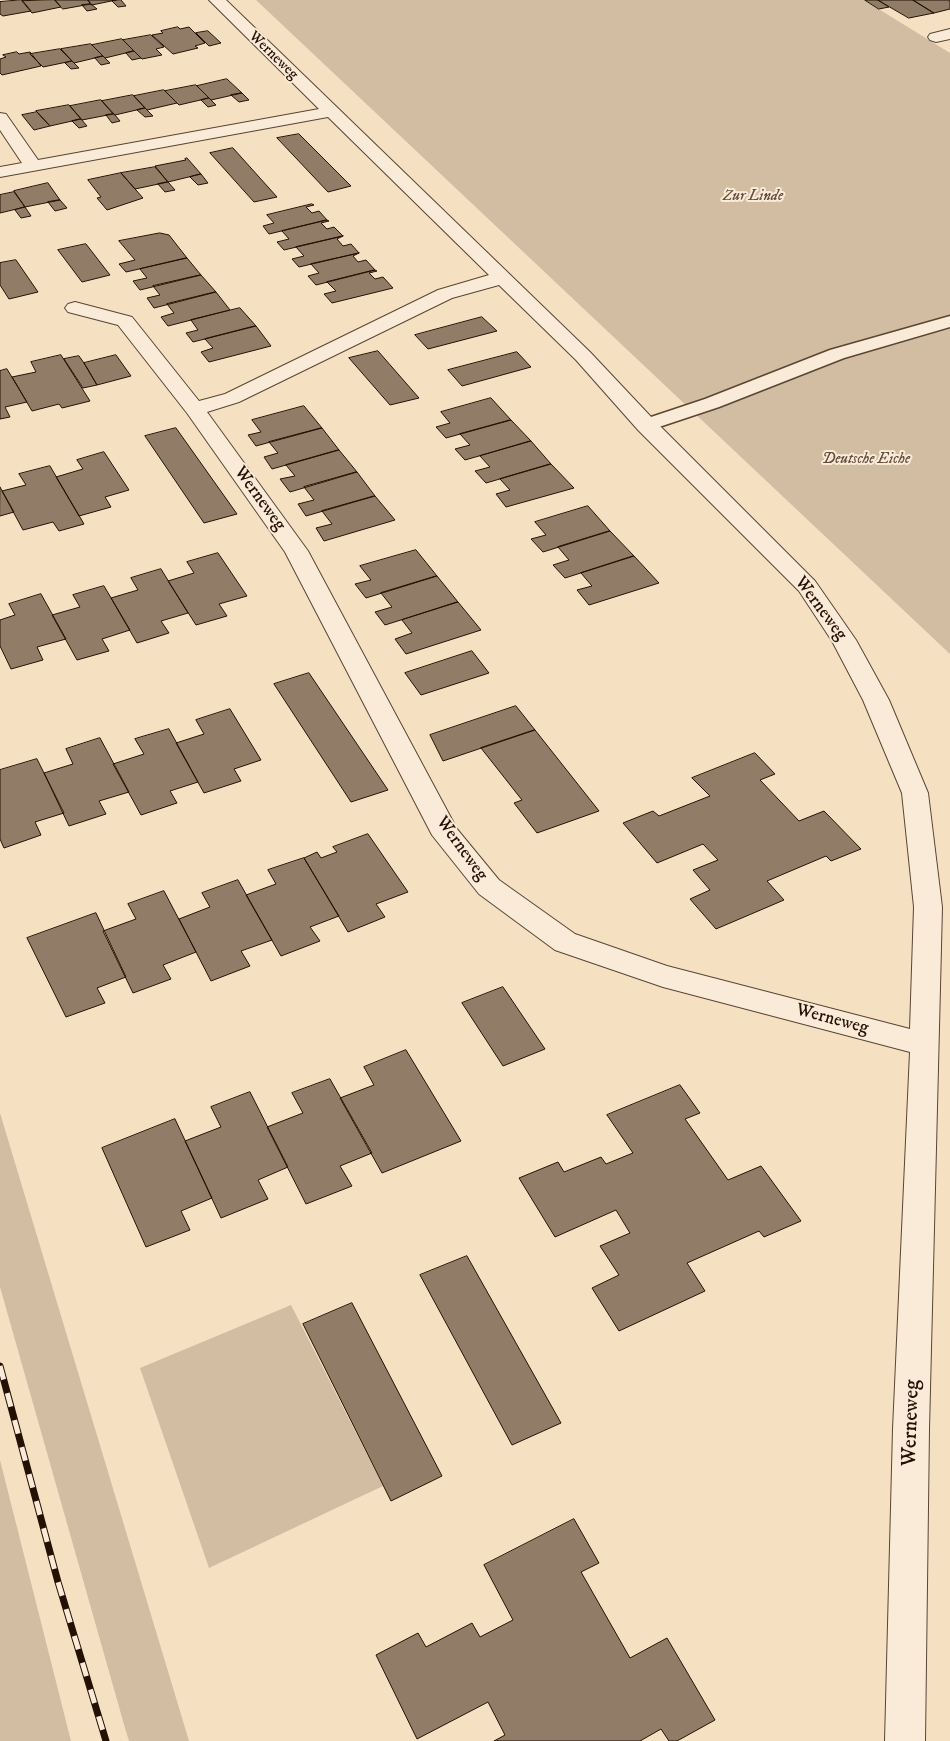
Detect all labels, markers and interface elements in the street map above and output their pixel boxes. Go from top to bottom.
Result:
street label: Werneweg [244,28,302,84]
park label: Zur Linde [723,188,783,206]
park label: Deutsche Eiche [822,451,910,469]
street label: Werneweg [228,463,290,535]
street label: Werneweg [789,573,851,645]
street label: Werneweg [430,813,492,885]
street label: Werneweg [793,1000,871,1040]
street label: Werneweg [898,1379,926,1467]

